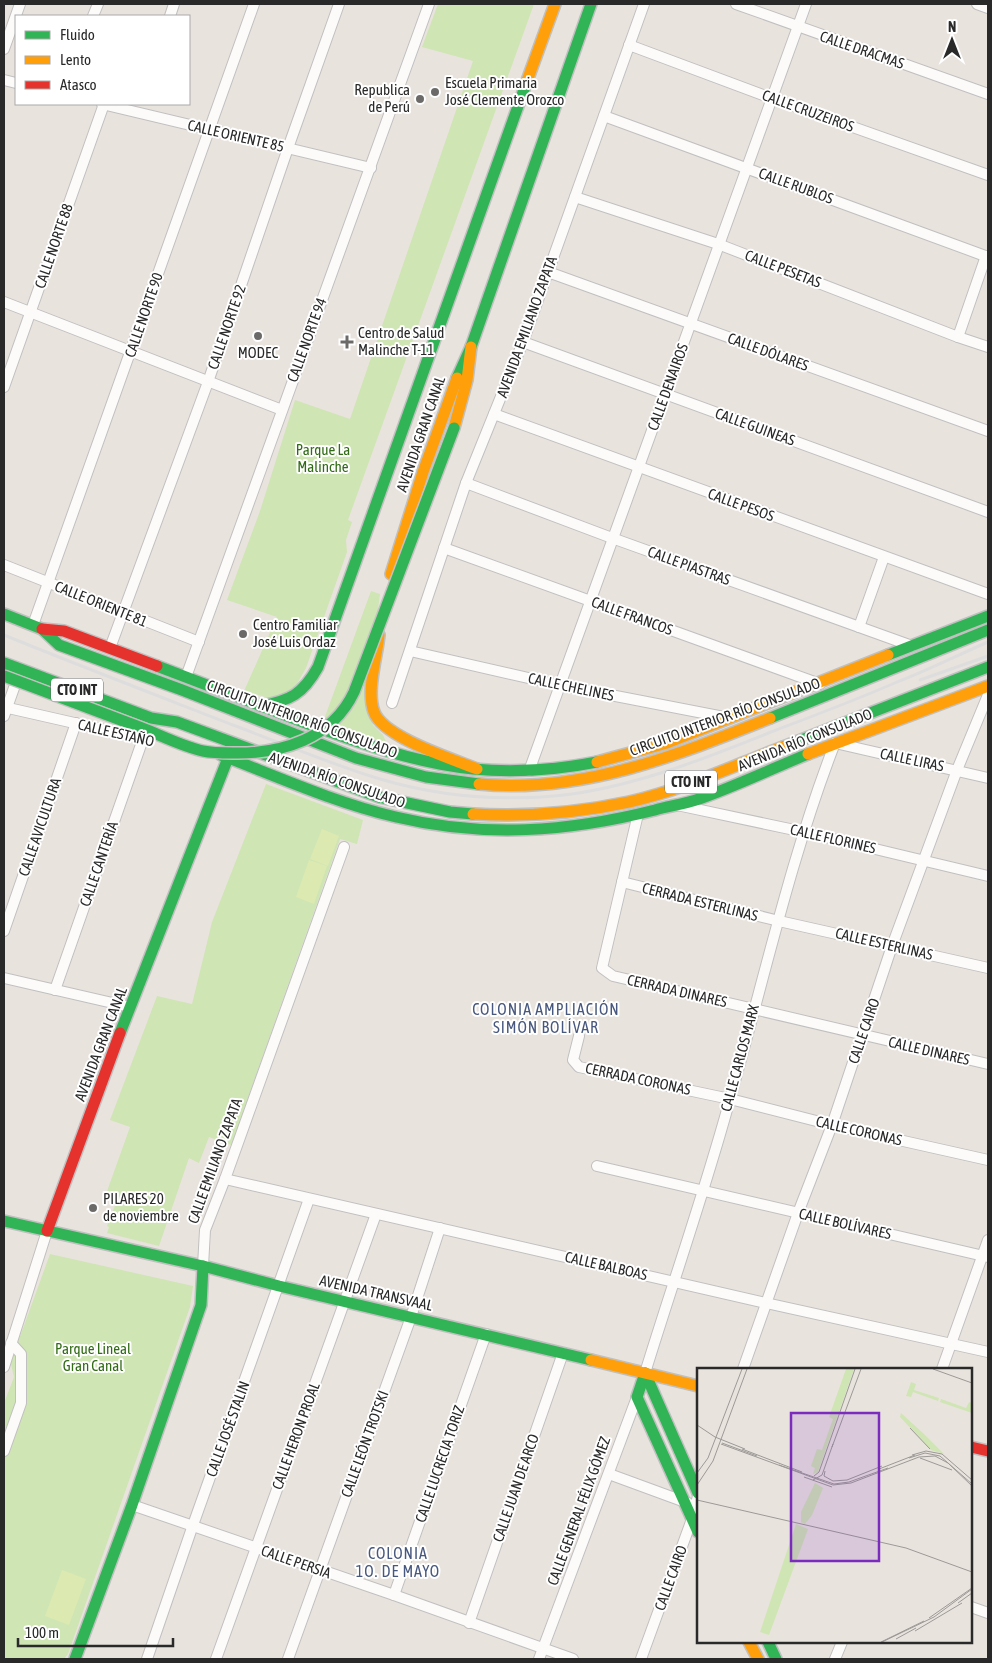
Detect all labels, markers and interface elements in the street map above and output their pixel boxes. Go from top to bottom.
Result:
legend [15,15,190,105]
north arrow [927,15,977,65]
text: N [948,19,956,35]
text: Fluido [60,26,95,43]
street label: CALLE DRACMAS [818,27,906,72]
text: Lento [60,51,91,68]
place label: Escuela Primaria José Clemente Orozco [445,74,564,108]
text: Atasco [60,76,97,93]
place label: Republica de Perú [354,81,410,115]
marker: Escuela Primaria José Clemente Orozco [429,86,441,98]
street label: CALLE CRUZEIROS [760,86,856,135]
marker: Republica de Perú [414,93,426,105]
street label: CALLE ORIENTE 85 [186,116,286,155]
street label: CALLE RUBLOS [757,164,836,207]
street label: CALLE NORTE 88 [31,201,76,290]
street label: CALLE PESETAS [743,246,824,291]
street label: AVENIDA EMILIANO ZAPATA [493,253,560,400]
street label: CALLE NORTE 90 [121,270,166,359]
street label: CALLE NORTE 92 [204,282,249,371]
street label: CALLE NORTE 94 [283,295,330,384]
place label: Centro de Salud Malinche T-11 [358,324,444,358]
street label: CALLE DÓLARES [725,329,811,374]
marker: MODEC [252,330,264,342]
marker: Centro de Salud Malinche T-11 [340,335,354,349]
street label: CALLE DENAIROS [644,341,691,433]
place label: MODEC [238,344,278,361]
street label: AVENIDA GRAN CANAL [393,374,448,494]
street label: CALLE GUINEAS [713,404,797,449]
park label: Parque La Malinche [296,441,350,475]
street label: CALLE PESOS [706,485,777,524]
street label: CALLE PIASTRAS [646,543,733,588]
street label: CALLE ORIENTE 81 [52,577,150,630]
street label: CALLE FRANCOS [589,593,675,638]
place label: Centro Familiar José Luis Ordaz [253,616,338,650]
marker: Centro Familiar José Luis Ordaz [237,628,249,640]
street label: CALLE CHELINES [527,669,616,704]
street label: CIRCUITO INTERIOR RÍO CONSULADO [627,674,823,759]
street label: CIRCUITO INTERIOR RÍO CONSULADO [205,676,400,761]
road number: CTO INT [51,678,103,702]
street label: AVENIDA RÍO CONSULADO [735,705,874,774]
street label: CALLE ESTAÑO [76,715,156,750]
street label: CALLE LIRAS [879,744,946,775]
street label: AVENIDA RÍO CONSULADO [267,748,408,811]
road number: CTO INT [665,770,717,794]
street label: CALLE AVICULTURA [15,775,64,878]
street label: CALLE CANTERÍA [76,819,121,909]
street label: CALLE FLORINES [789,820,878,857]
street label: CERRADA ESTERLINAS [641,879,760,924]
street label: CALLE ESTERLINAS [834,924,934,963]
street label: CERRADA DINARES [626,971,729,1010]
street label: AVENIDA GRAN CANAL [71,984,130,1103]
street label: CALLE CAIRO [844,996,883,1066]
district label: COLONIA AMPLIACIÓN SIMÓN BOLÍVAR [472,1000,620,1036]
street label: CALLE CARLOS MARX [717,1002,762,1113]
street label: CALLE DINARES [887,1033,971,1068]
street label: CERRADA CORONAS [584,1059,692,1098]
street label: CALLE EMILIANO ZAPATA [184,1095,245,1226]
street label: CALLE CORONAS [814,1112,904,1149]
place label: PILARES 20 de noviembre [103,1190,179,1224]
marker: PILARES 20 de noviembre [87,1202,99,1214]
street label: CALLE BOLÍVARES [797,1205,893,1242]
street label: CALLE BALBOAS [563,1248,649,1283]
street label: AVENIDA TRANSVAAL [318,1271,434,1314]
park label: Parque Lineal Gran Canal [55,1340,131,1374]
inset map [697,1368,972,1643]
street label: CALLE JOSÉ STALIN [202,1379,253,1479]
street label: CALLE HERON PROAL [268,1380,323,1492]
street label: CALLE LEÓN TROTSKI [337,1388,392,1500]
street label: CALLE LUCRECIA TORIZ [412,1403,468,1525]
street label: CALLE JUAN DE ARCO [489,1432,542,1544]
street label: CALLE GENERAL FÉLIX GÓMEZ [544,1434,613,1588]
street label: CALLE PERSIA [259,1542,334,1582]
street label: CALLE CAIRO [651,1543,690,1613]
district label: COLONIA 1O. DE MAYO [356,1544,440,1580]
scale bar [18,1616,172,1648]
text: 100 m [25,1624,59,1641]

